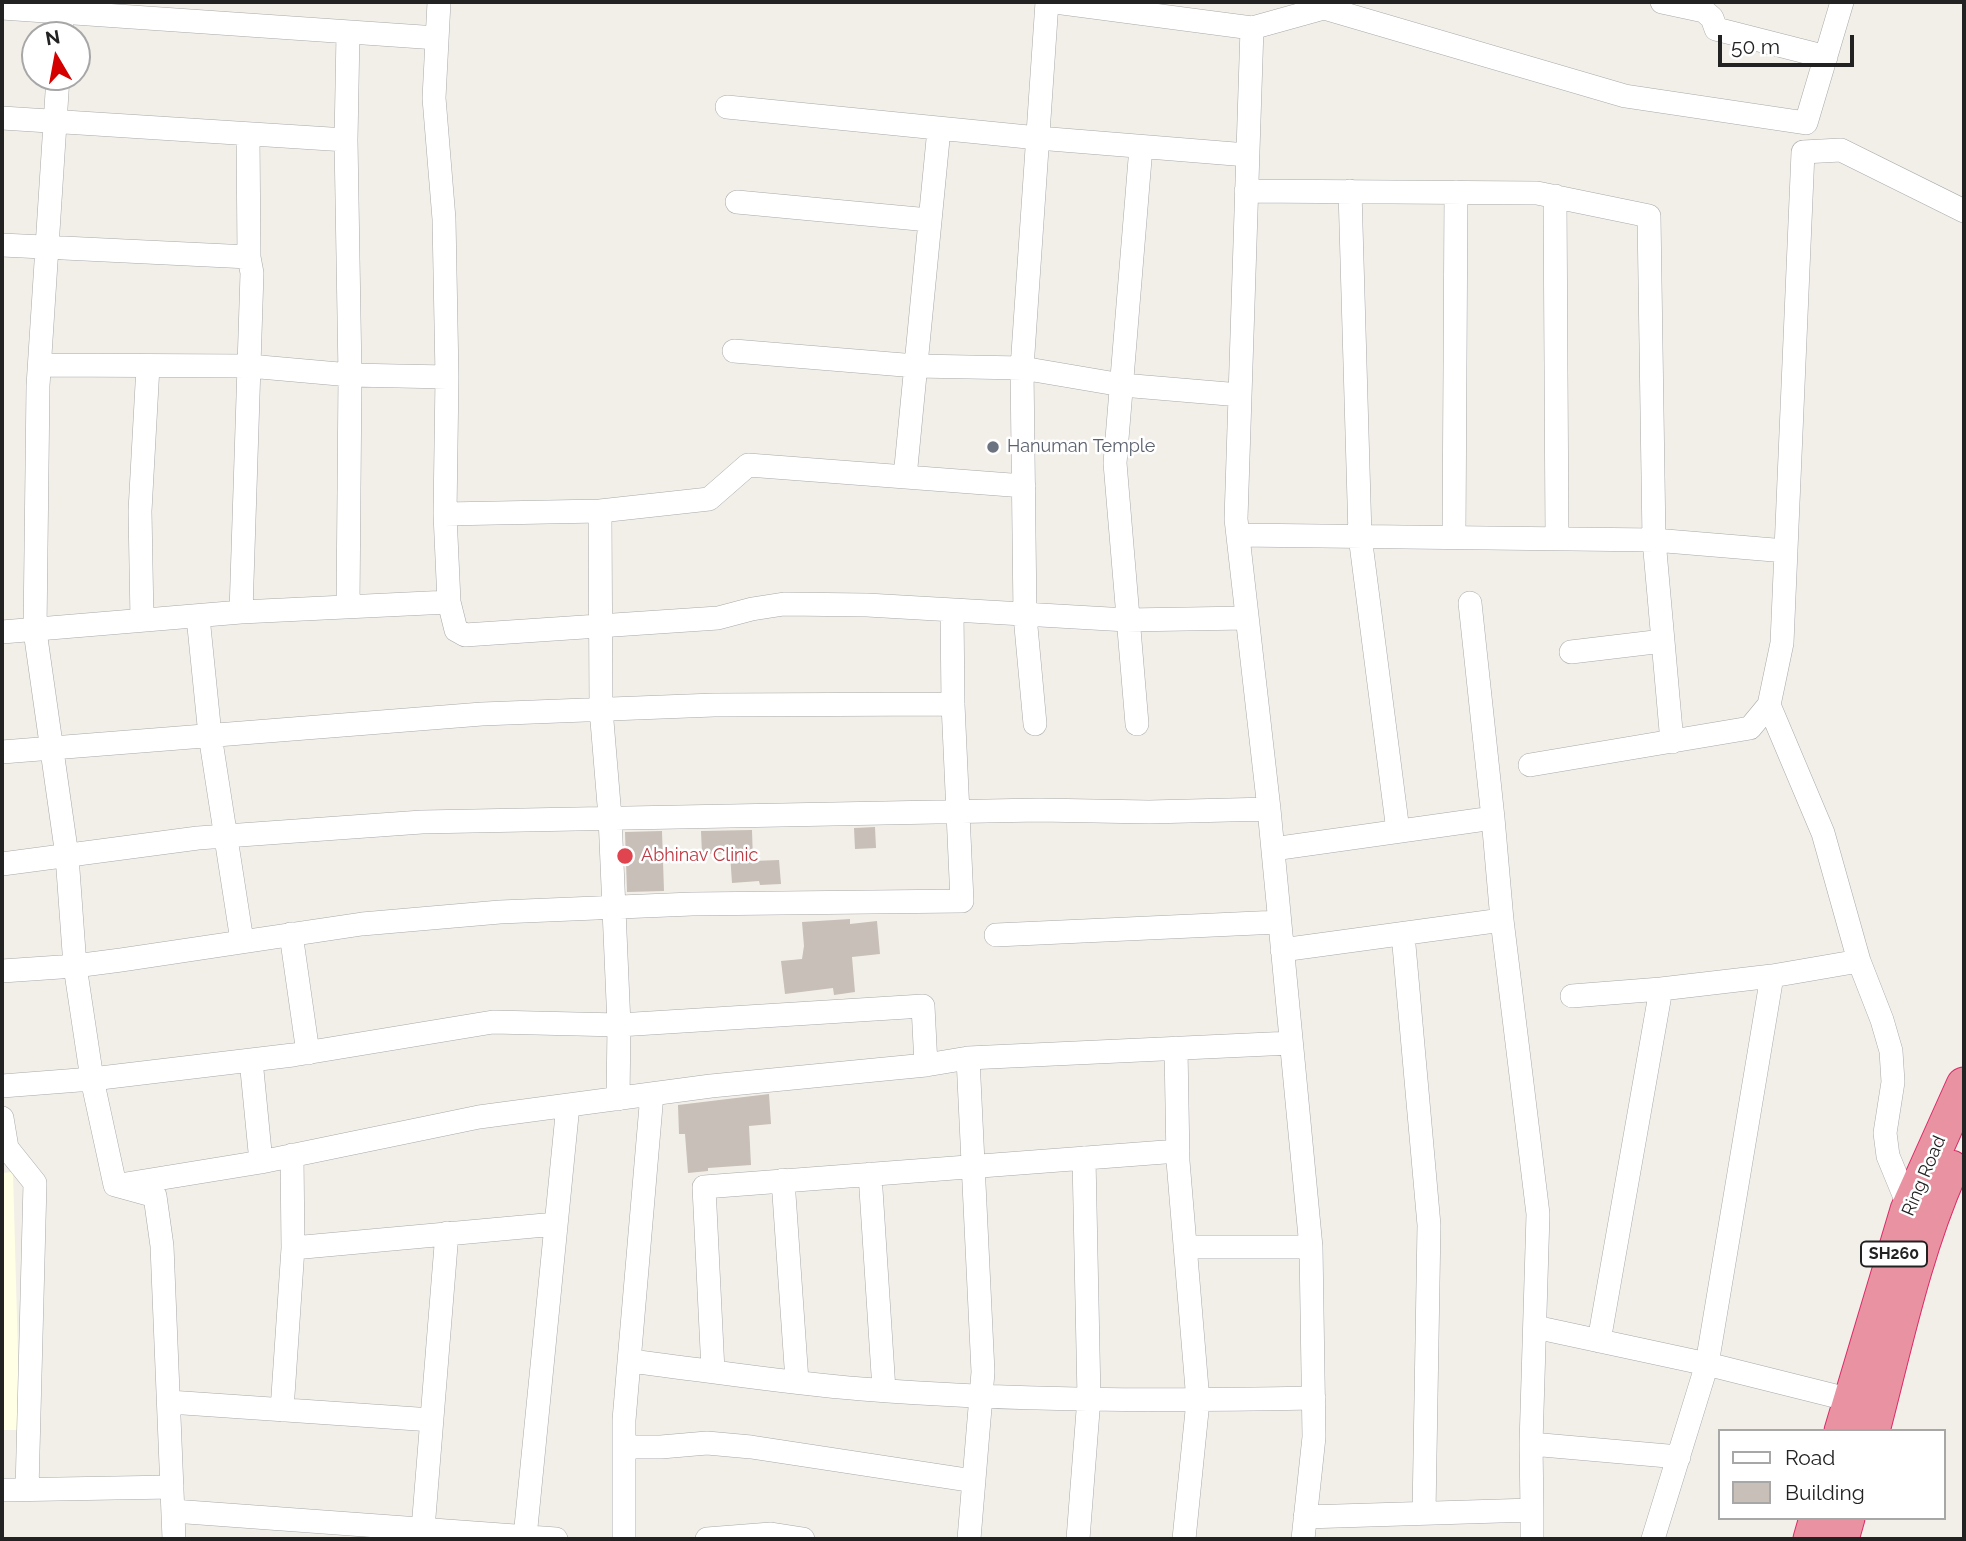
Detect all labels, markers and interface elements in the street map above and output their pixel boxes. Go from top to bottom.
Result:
north arrow [21,21,91,91]
scale bar [1721,21,1857,65]
text: N [44,25,62,49]
text: 50 m [1731,34,1780,59]
place label: Hanuman Temple [1007,436,1155,458]
marker: Hanuman Temple [985,439,1001,455]
place label: Abhinav Clinic [641,845,758,867]
marker: Abhinav Clinic [615,846,635,866]
street label: Ring Road [1897,1133,1951,1219]
road number: SH260 [1861,1242,1927,1266]
legend [1717,1429,1945,1520]
text: Road [1785,1445,1835,1470]
text: Building [1785,1480,1865,1505]

